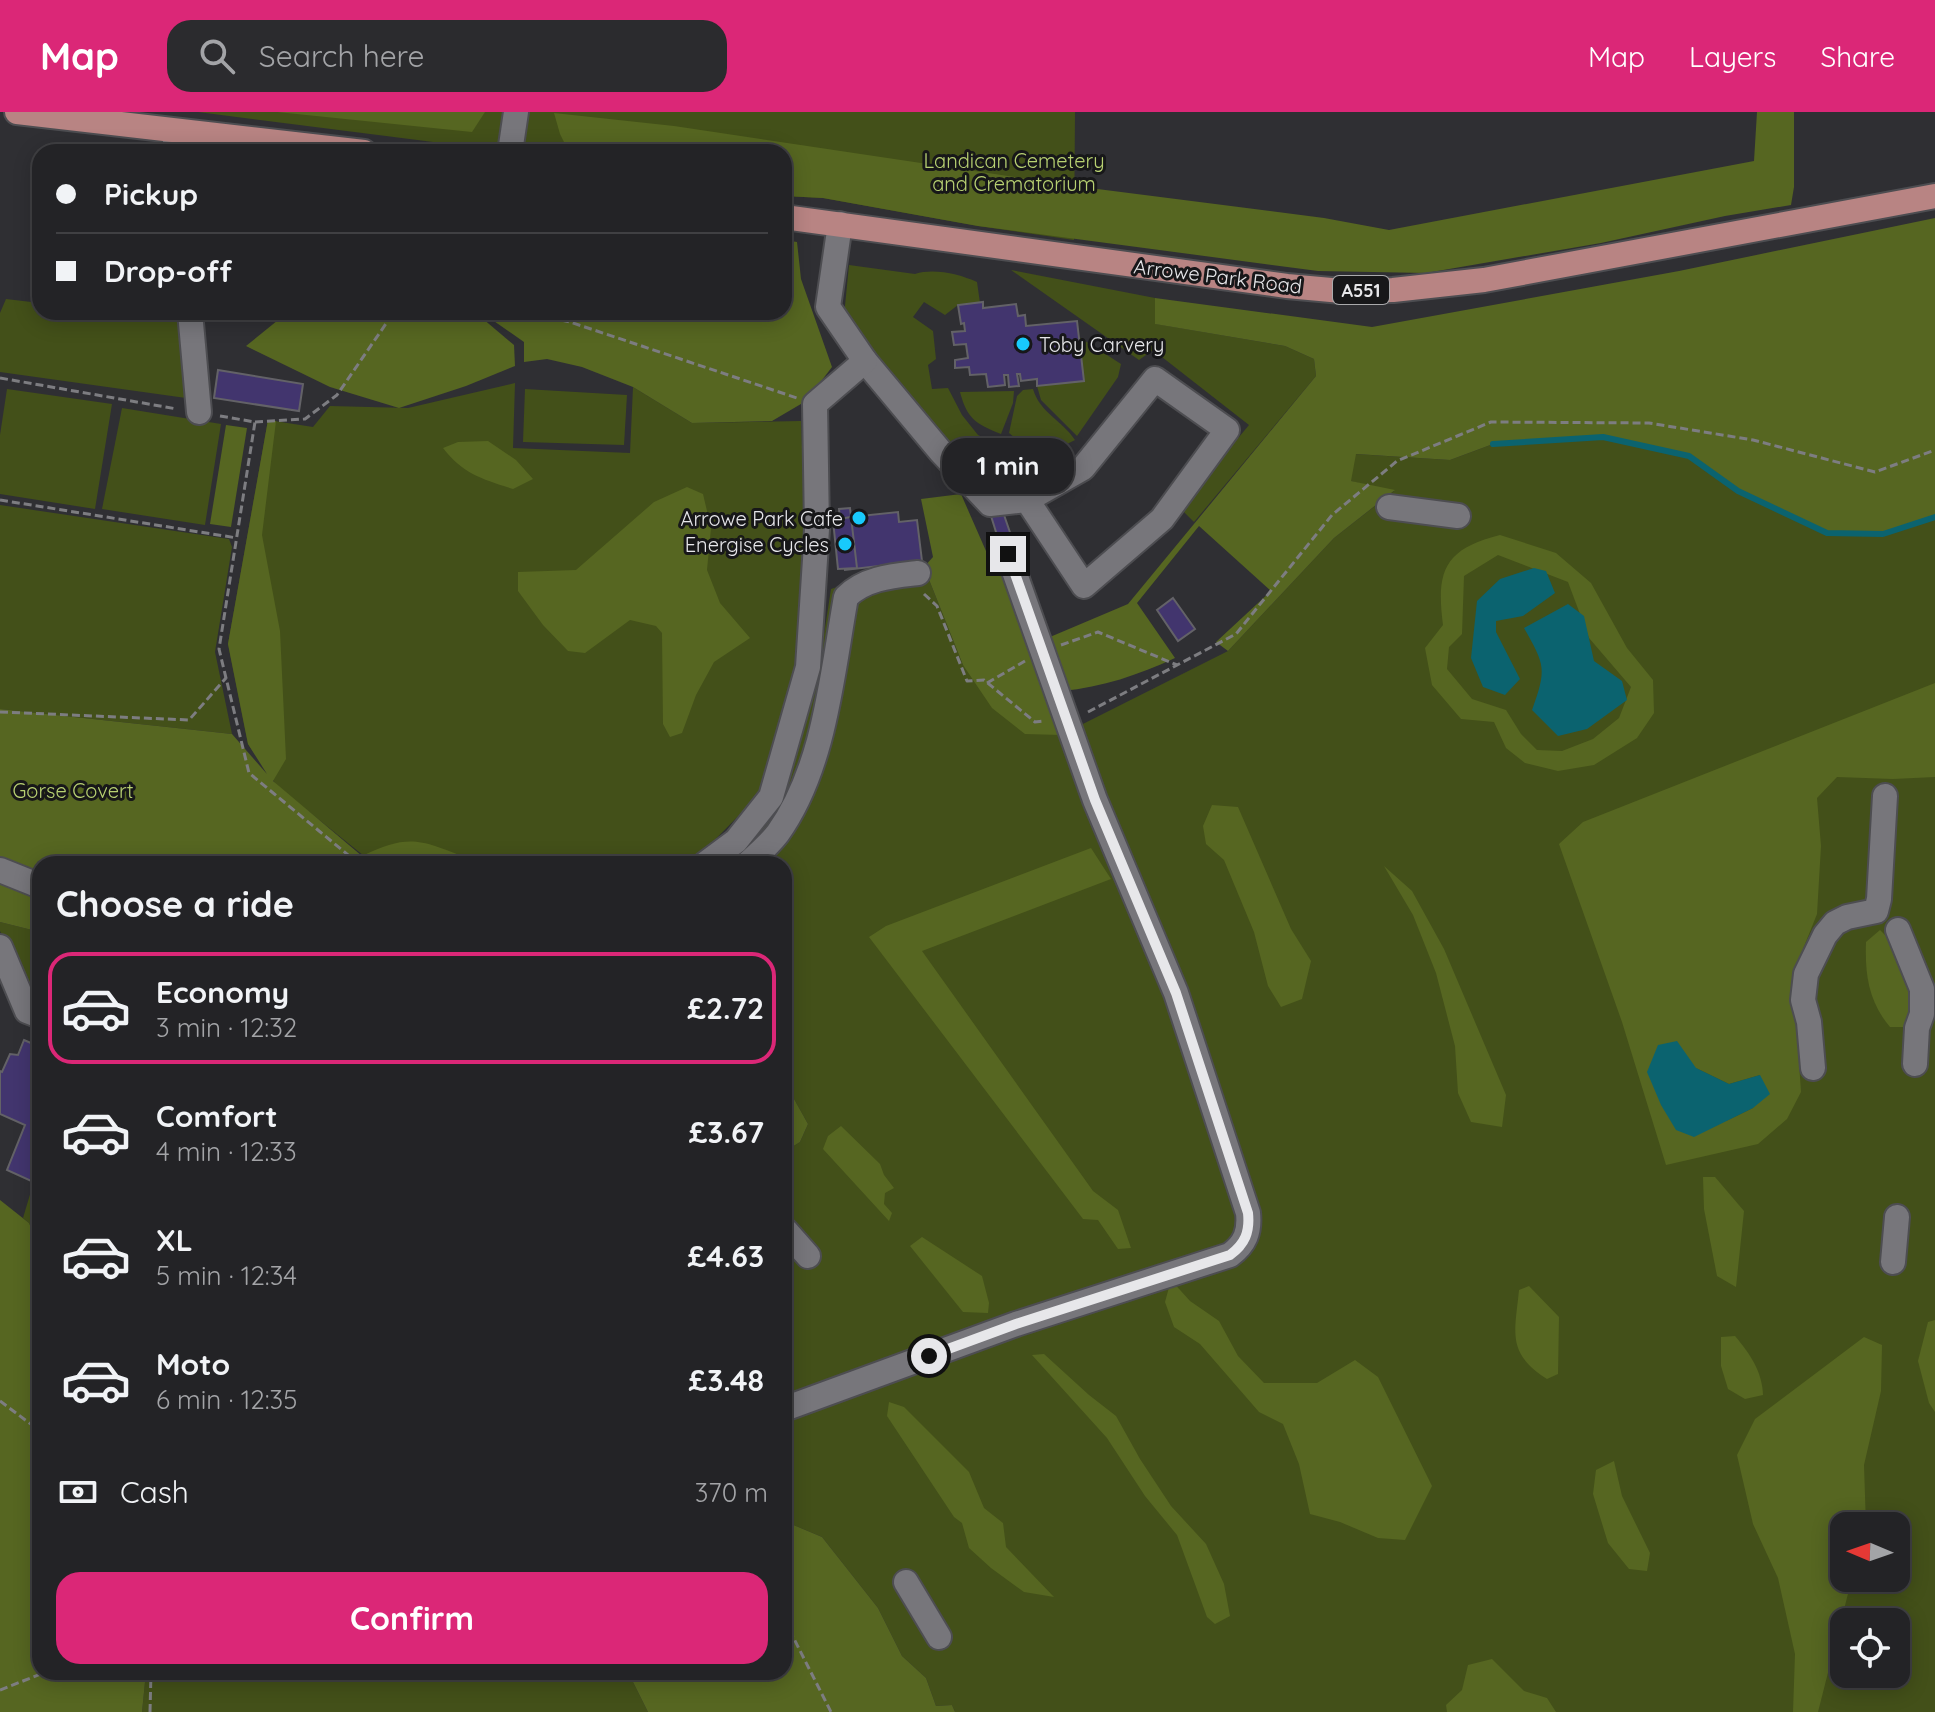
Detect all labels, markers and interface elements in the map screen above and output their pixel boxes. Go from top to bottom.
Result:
search box [167,20,727,92]
text: Map [40,32,119,80]
icon: search [195,34,239,78]
text: Search here [259,37,424,75]
text: Map [1588,39,1645,74]
text: Layers [1689,39,1776,74]
text: Share [1820,39,1895,74]
park label: Landican Cemetery and Crematorium [923,148,1105,196]
text: Pickup [104,175,198,213]
text: Drop-off [104,252,232,290]
street label: Arrowe Park Road [1133,253,1303,299]
road number: A551 [1333,276,1389,304]
place label: Toby Carvery [1039,332,1164,357]
marker: Toby Carvery [1014,335,1032,353]
callout: 1 min [942,438,1074,494]
text: 1 min [977,449,1040,482]
place label: Arrowe Park Cafe [680,506,843,531]
marker: Arrowe Park Cafe [850,509,868,527]
place label: Energise Cycles [685,532,829,557]
marker: Energise Cycles [836,535,854,553]
route end [990,536,1026,572]
park label: Gorse Covert [12,778,134,803]
text: Choose a ride [56,881,294,926]
icon: car [60,972,132,1044]
text: Economy [156,973,289,1011]
text: £2.72 [687,989,764,1027]
text: 3 min · 12:32 [156,1011,297,1044]
icon: car [60,1096,132,1168]
text: Comfort [156,1097,277,1135]
text: £3.67 [689,1113,764,1151]
text: 4 min · 12:33 [156,1135,297,1168]
icon: car [60,1220,132,1292]
text: XL [156,1221,193,1259]
text: £4.63 [687,1237,764,1275]
text: 5 min · 12:34 [156,1259,297,1292]
route start [911,1338,947,1374]
icon: car [60,1344,132,1416]
text: Moto [156,1345,230,1383]
text: £3.48 [689,1361,764,1399]
text: 6 min · 12:35 [156,1383,297,1416]
icon: cash [56,1470,100,1514]
text: Cash [120,1473,189,1511]
text: 370 m [695,1476,768,1509]
north arrow [1830,1512,1910,1592]
map controls [1830,1512,1910,1688]
button: Confirm [56,1572,768,1664]
button: locate [1830,1608,1910,1688]

